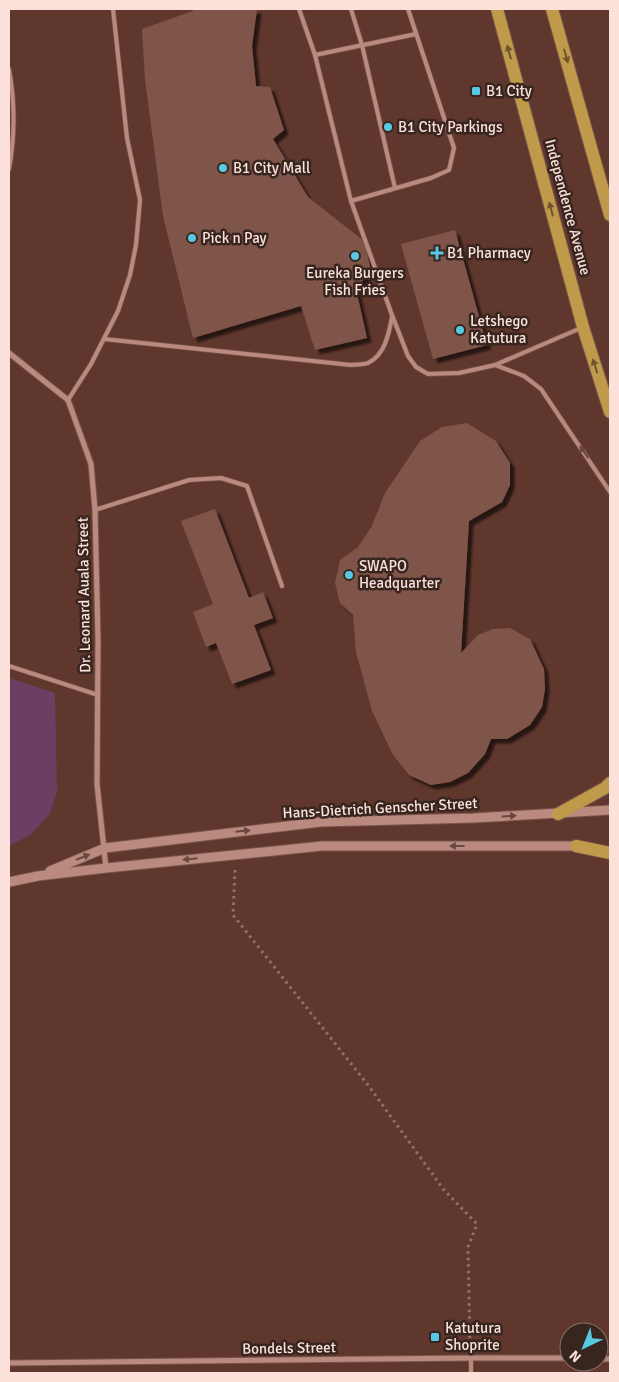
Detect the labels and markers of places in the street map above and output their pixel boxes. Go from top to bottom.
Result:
place label: B1 City [486,82,532,100]
marker: B1 City [470,85,482,97]
place label: B1 City Parkings [398,118,503,136]
marker: B1 City Parkings [382,121,394,133]
place label: B1 City Mall [233,159,311,177]
marker: B1 City Mall [217,162,229,174]
place label: Pick n Pay [202,229,267,247]
marker: Pick n Pay [186,232,198,244]
place label: B1 Pharmacy [447,244,531,262]
marker: B1 Pharmacy [431,247,443,259]
marker: Eureka Burgers Fish Fries [349,250,361,262]
place label: Eureka Burgers Fish Fries [306,264,404,299]
place label: Letshego Katutura [470,312,528,347]
marker: Letshego Katutura [454,324,466,336]
place label: SWAPO Headquarter [359,557,440,592]
marker: SWAPO Headquarter [343,569,355,581]
place label: Katutura Shoprite [445,1319,501,1354]
marker: Katutura Shoprite [429,1331,441,1343]

